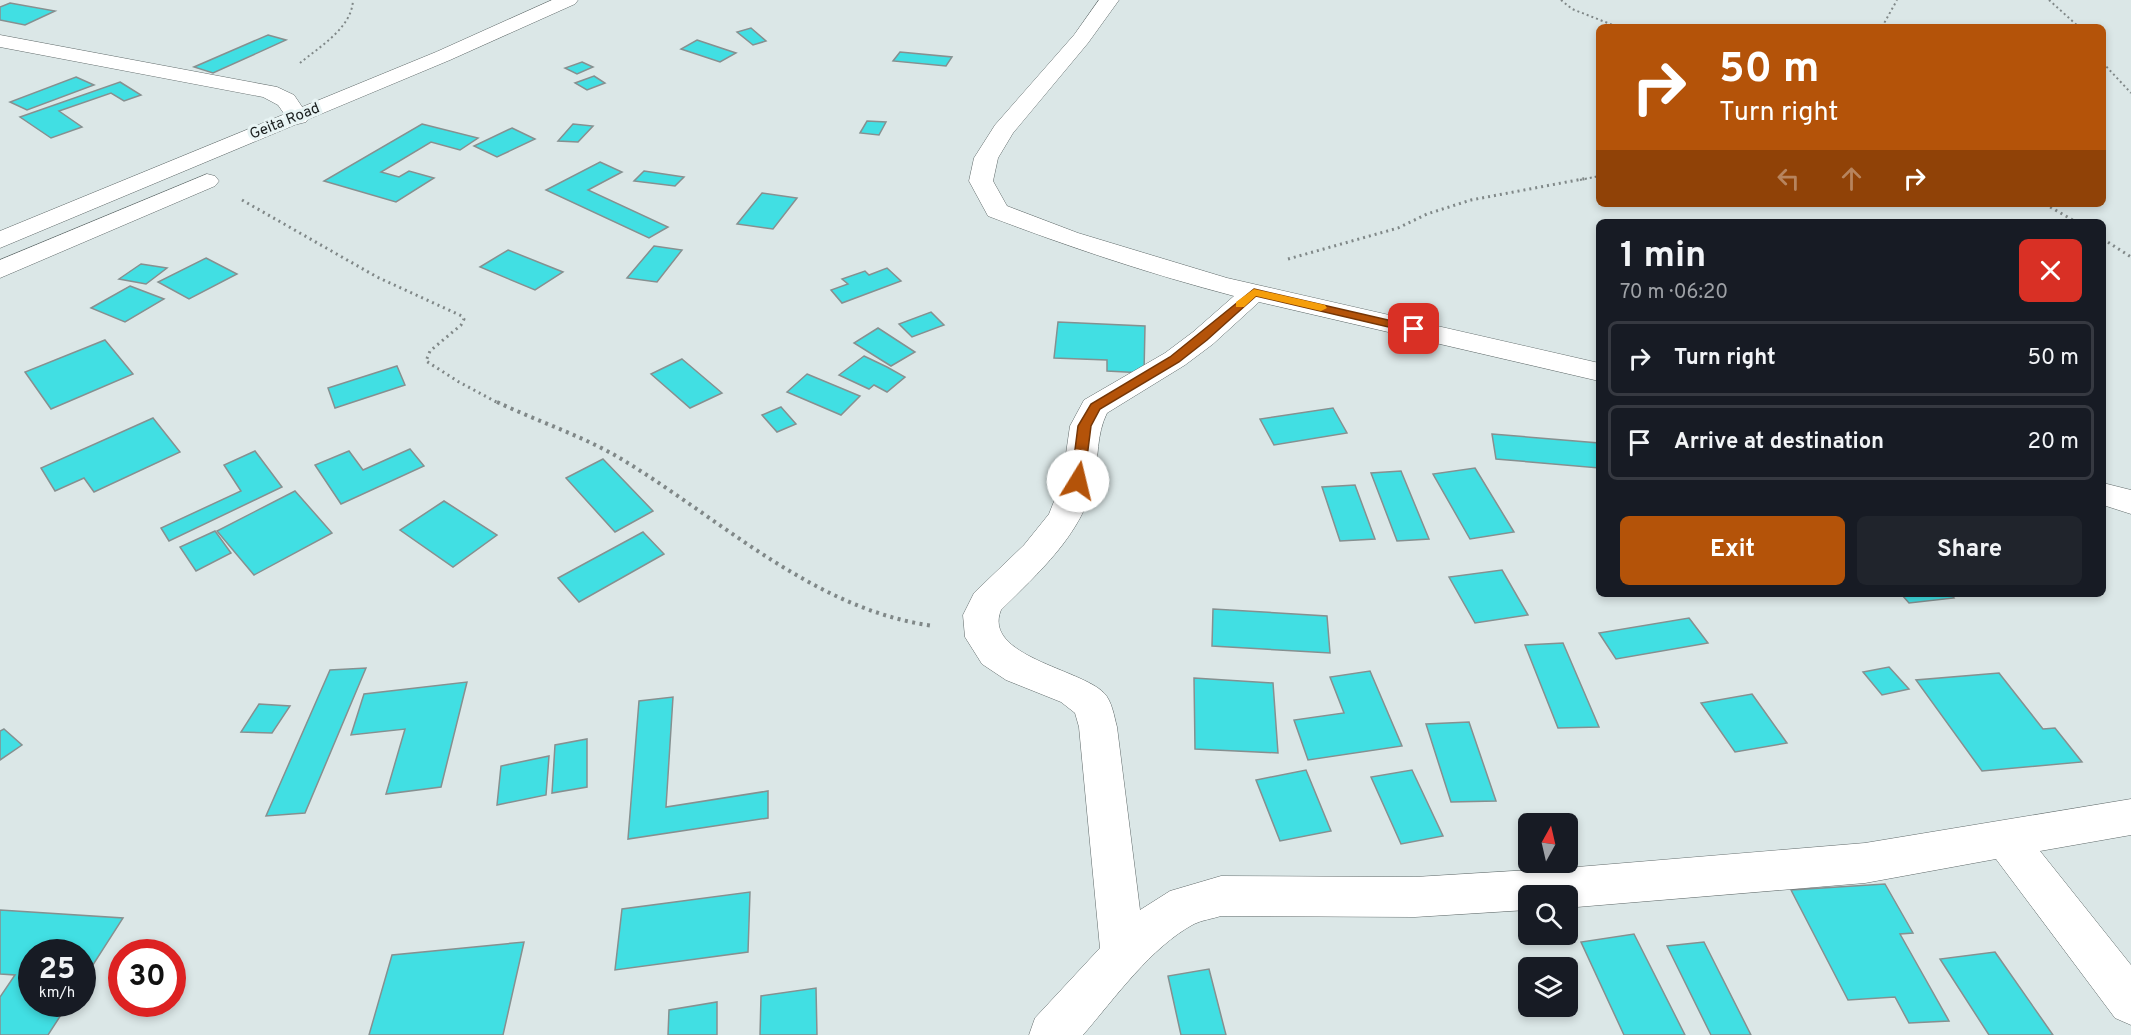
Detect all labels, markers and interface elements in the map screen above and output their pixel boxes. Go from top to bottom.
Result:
text: 50 m [1719,44,1820,97]
icon: right [1620,48,1698,126]
text: Turn right [1719,96,1838,130]
street label: Geita Road [247,99,323,145]
icon: left [1772,162,1805,195]
icon: ahead [1835,162,1868,195]
icon: right [1898,162,1931,195]
text: 1 min [1620,234,1706,280]
button: close [2019,239,2082,302]
text: 70 m · 06:20 [1620,280,1728,306]
pin [1388,303,1439,354]
icon: arrive [1397,312,1430,345]
icon: right [1623,342,1656,375]
text: Turn right [1674,345,1776,372]
text: 50 m [2027,345,2079,372]
icon: arrive [1623,426,1656,459]
text: Arrive at destination [1674,429,1884,456]
text: 20 m [2028,429,2079,456]
position arrow [1046,449,1110,513]
button: Exit [1620,516,1845,585]
button: Share [1857,516,2082,585]
north arrow [1518,813,1578,873]
map controls [1518,813,1578,1017]
button: search [1518,885,1578,945]
speed limit sign: 30 [108,939,186,1017]
text: 25 [39,952,75,989]
button: layers [1518,957,1578,1017]
text: km/h [39,984,75,1003]

